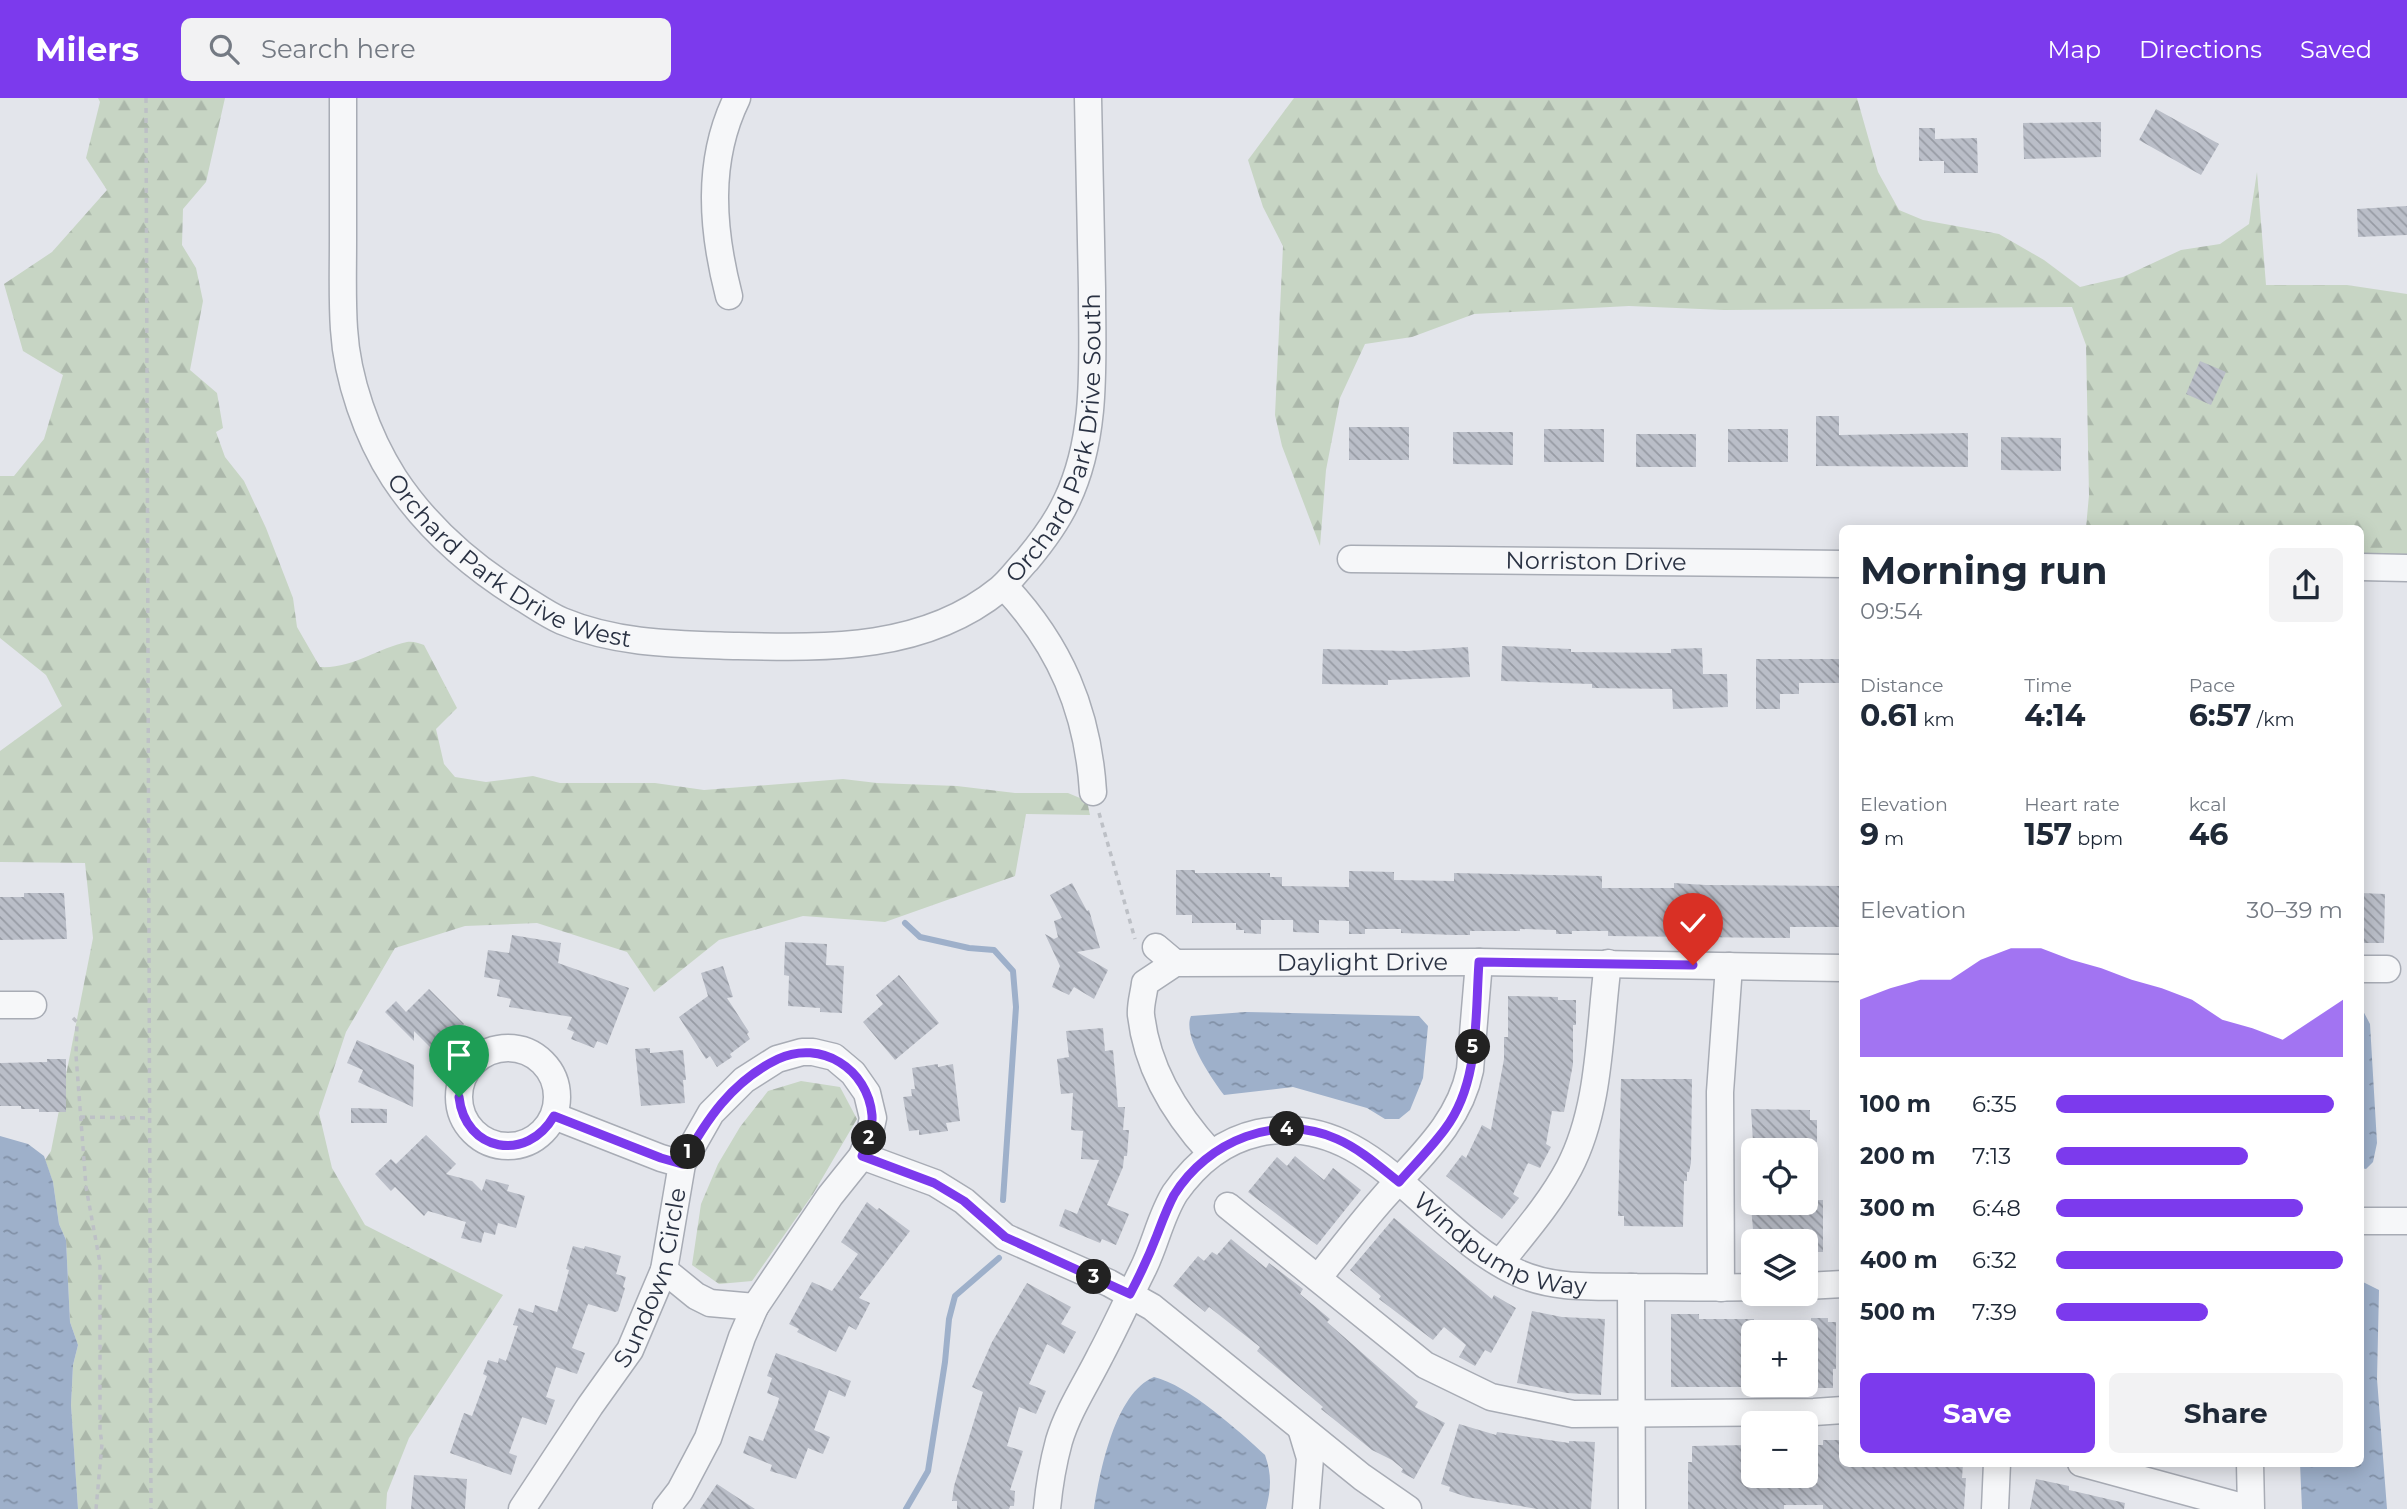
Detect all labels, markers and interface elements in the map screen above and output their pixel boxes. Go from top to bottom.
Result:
search box [181,18,671,81]
text: Milers [35,29,139,69]
icon: search [205,30,243,68]
text: Search here [261,33,416,65]
text: Map [2048,35,2101,64]
text: Directions [2139,35,2262,64]
text: Saved [2300,35,2372,64]
street label: Orchard Park Drive South [999,293,1106,588]
street label: Orchard Park Drive West [381,468,634,653]
street label: Norriston Drive [1505,546,1687,576]
text: Morning run [1860,547,2108,594]
button: share [2269,548,2343,622]
text: 09:54 [1860,597,1922,625]
text: Distance [1860,674,1943,697]
text: Time [2024,674,2072,697]
text: Pace [2189,674,2235,697]
text: 0.61 [1860,697,1918,734]
text: 4:14 [2024,697,2086,734]
text: 6:57 [2189,697,2252,734]
text: km [1918,708,1955,731]
text: /km [2252,708,2295,731]
text: Elevation [1860,793,1948,816]
text: Heart rate [2024,793,2120,816]
text: kcal [2189,793,2227,816]
text: 9 [1860,816,1879,853]
text: 157 [2024,816,2072,853]
text: 46 [2189,816,2228,853]
text: m [1879,827,1904,850]
text: bpm [2072,827,2123,850]
pin [1663,893,1723,965]
text: Elevation [1860,896,1966,924]
text: 30–39 m [2246,896,2343,924]
icon: check [1674,904,1712,942]
street label: Daylight Drive [1277,947,1448,977]
pin [429,1025,489,1097]
pin: 5 [1456,1030,1490,1065]
text: 5 [1467,1035,1478,1058]
icon: arrive [440,1036,478,1074]
text: 100 m [1860,1090,1931,1118]
text: 6:35 [1972,1090,2017,1118]
pin: 4 [1270,1112,1304,1146]
text: 4 [1280,1117,1293,1140]
pin: 2 [852,1121,886,1156]
text: 2 [863,1126,874,1149]
pin: 1 [670,1134,706,1170]
map controls [1741,1138,1818,1488]
button: locate [1741,1138,1818,1215]
text: 1 [684,1140,691,1163]
text: 200 m [1860,1142,1935,1170]
text: 7:13 [1972,1142,2011,1170]
street label: Sundown Circle [607,1185,692,1373]
street label: Windpump Way [1408,1186,1588,1301]
text: 300 m [1860,1194,1936,1222]
text: 6:48 [1972,1194,2021,1222]
button: layers [1741,1229,1818,1306]
text: 400 m [1860,1246,1938,1274]
text: 6:32 [1972,1246,2017,1274]
pin: 3 [1076,1260,1112,1294]
text: 3 [1088,1265,1099,1288]
text: 500 m [1860,1298,1936,1326]
text: 7:39 [1972,1298,2017,1326]
button: + [1741,1320,1818,1397]
button: Save [1860,1373,2095,1453]
button: Share [2109,1373,2343,1453]
button: − [1741,1411,1818,1488]

